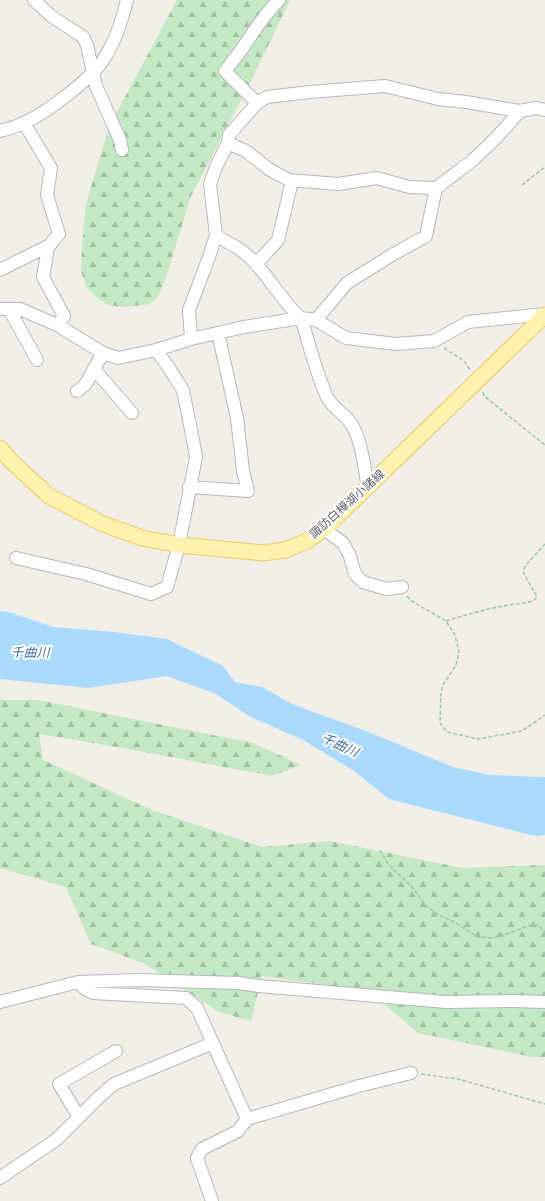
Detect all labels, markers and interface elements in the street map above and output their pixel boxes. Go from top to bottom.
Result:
street label: 諏訪白樺湖小諸線 [307,467,387,541]
water label: 千曲川 [10,645,51,660]
water label: 千曲川 [319,730,363,761]

